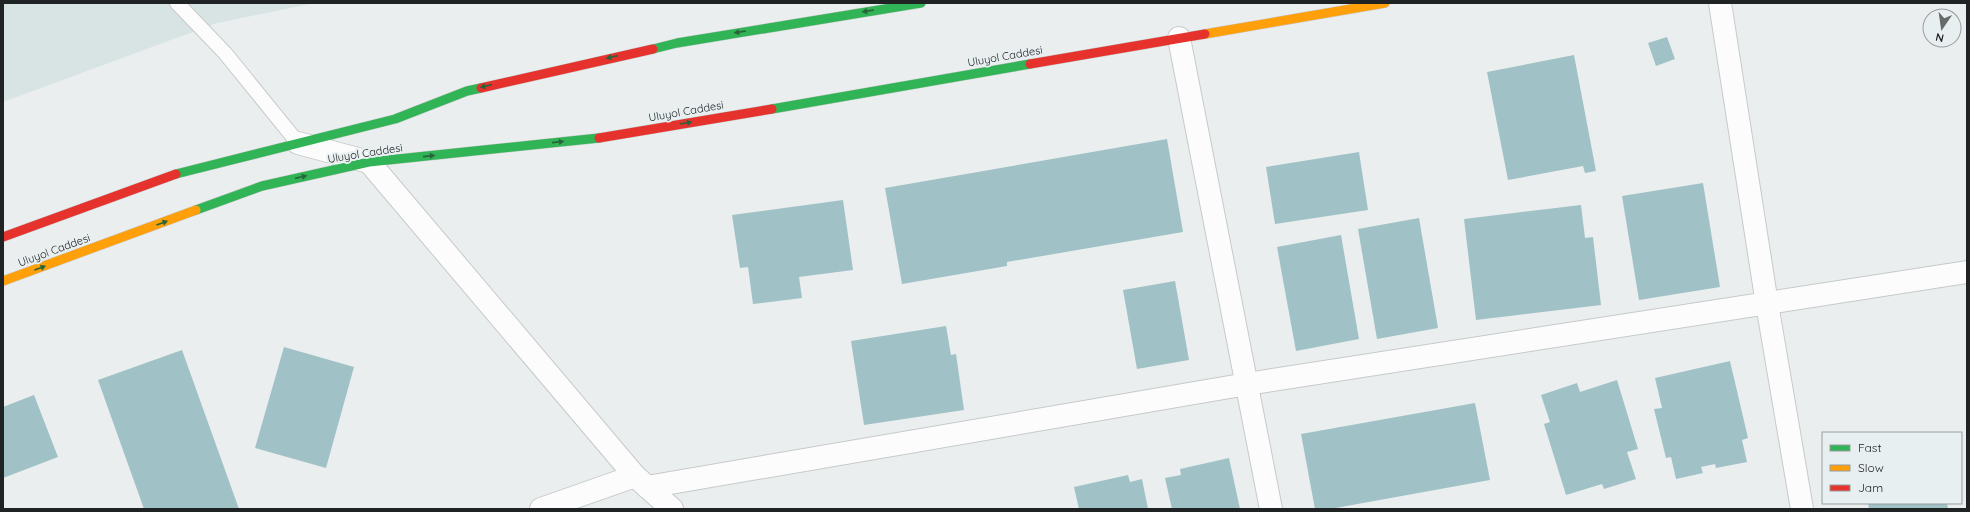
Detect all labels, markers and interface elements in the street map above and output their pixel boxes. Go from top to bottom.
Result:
north arrow [1922,8,1962,48]
one-way arrow [862,9,874,15]
one-way arrow [734,29,746,35]
text: N [1934,30,1945,45]
street label: Uluyol Caddesi [966,43,1044,69]
one-way arrow [606,55,619,61]
one-way arrow [479,84,492,90]
street label: Uluyol Caddesi [647,98,725,124]
one-way arrow [680,120,692,126]
one-way arrow [552,138,564,145]
street label: Uluyol Caddesi [326,140,404,166]
one-way arrow [422,152,435,159]
one-way arrow [294,174,307,180]
one-way arrow [156,219,168,225]
street label: Uluyol Caddesi [16,230,92,270]
one-way arrow [34,264,46,270]
legend [1822,432,1962,504]
text: Fast [1858,440,1882,455]
text: Slow [1858,460,1884,475]
text: Jam [1858,480,1883,495]

